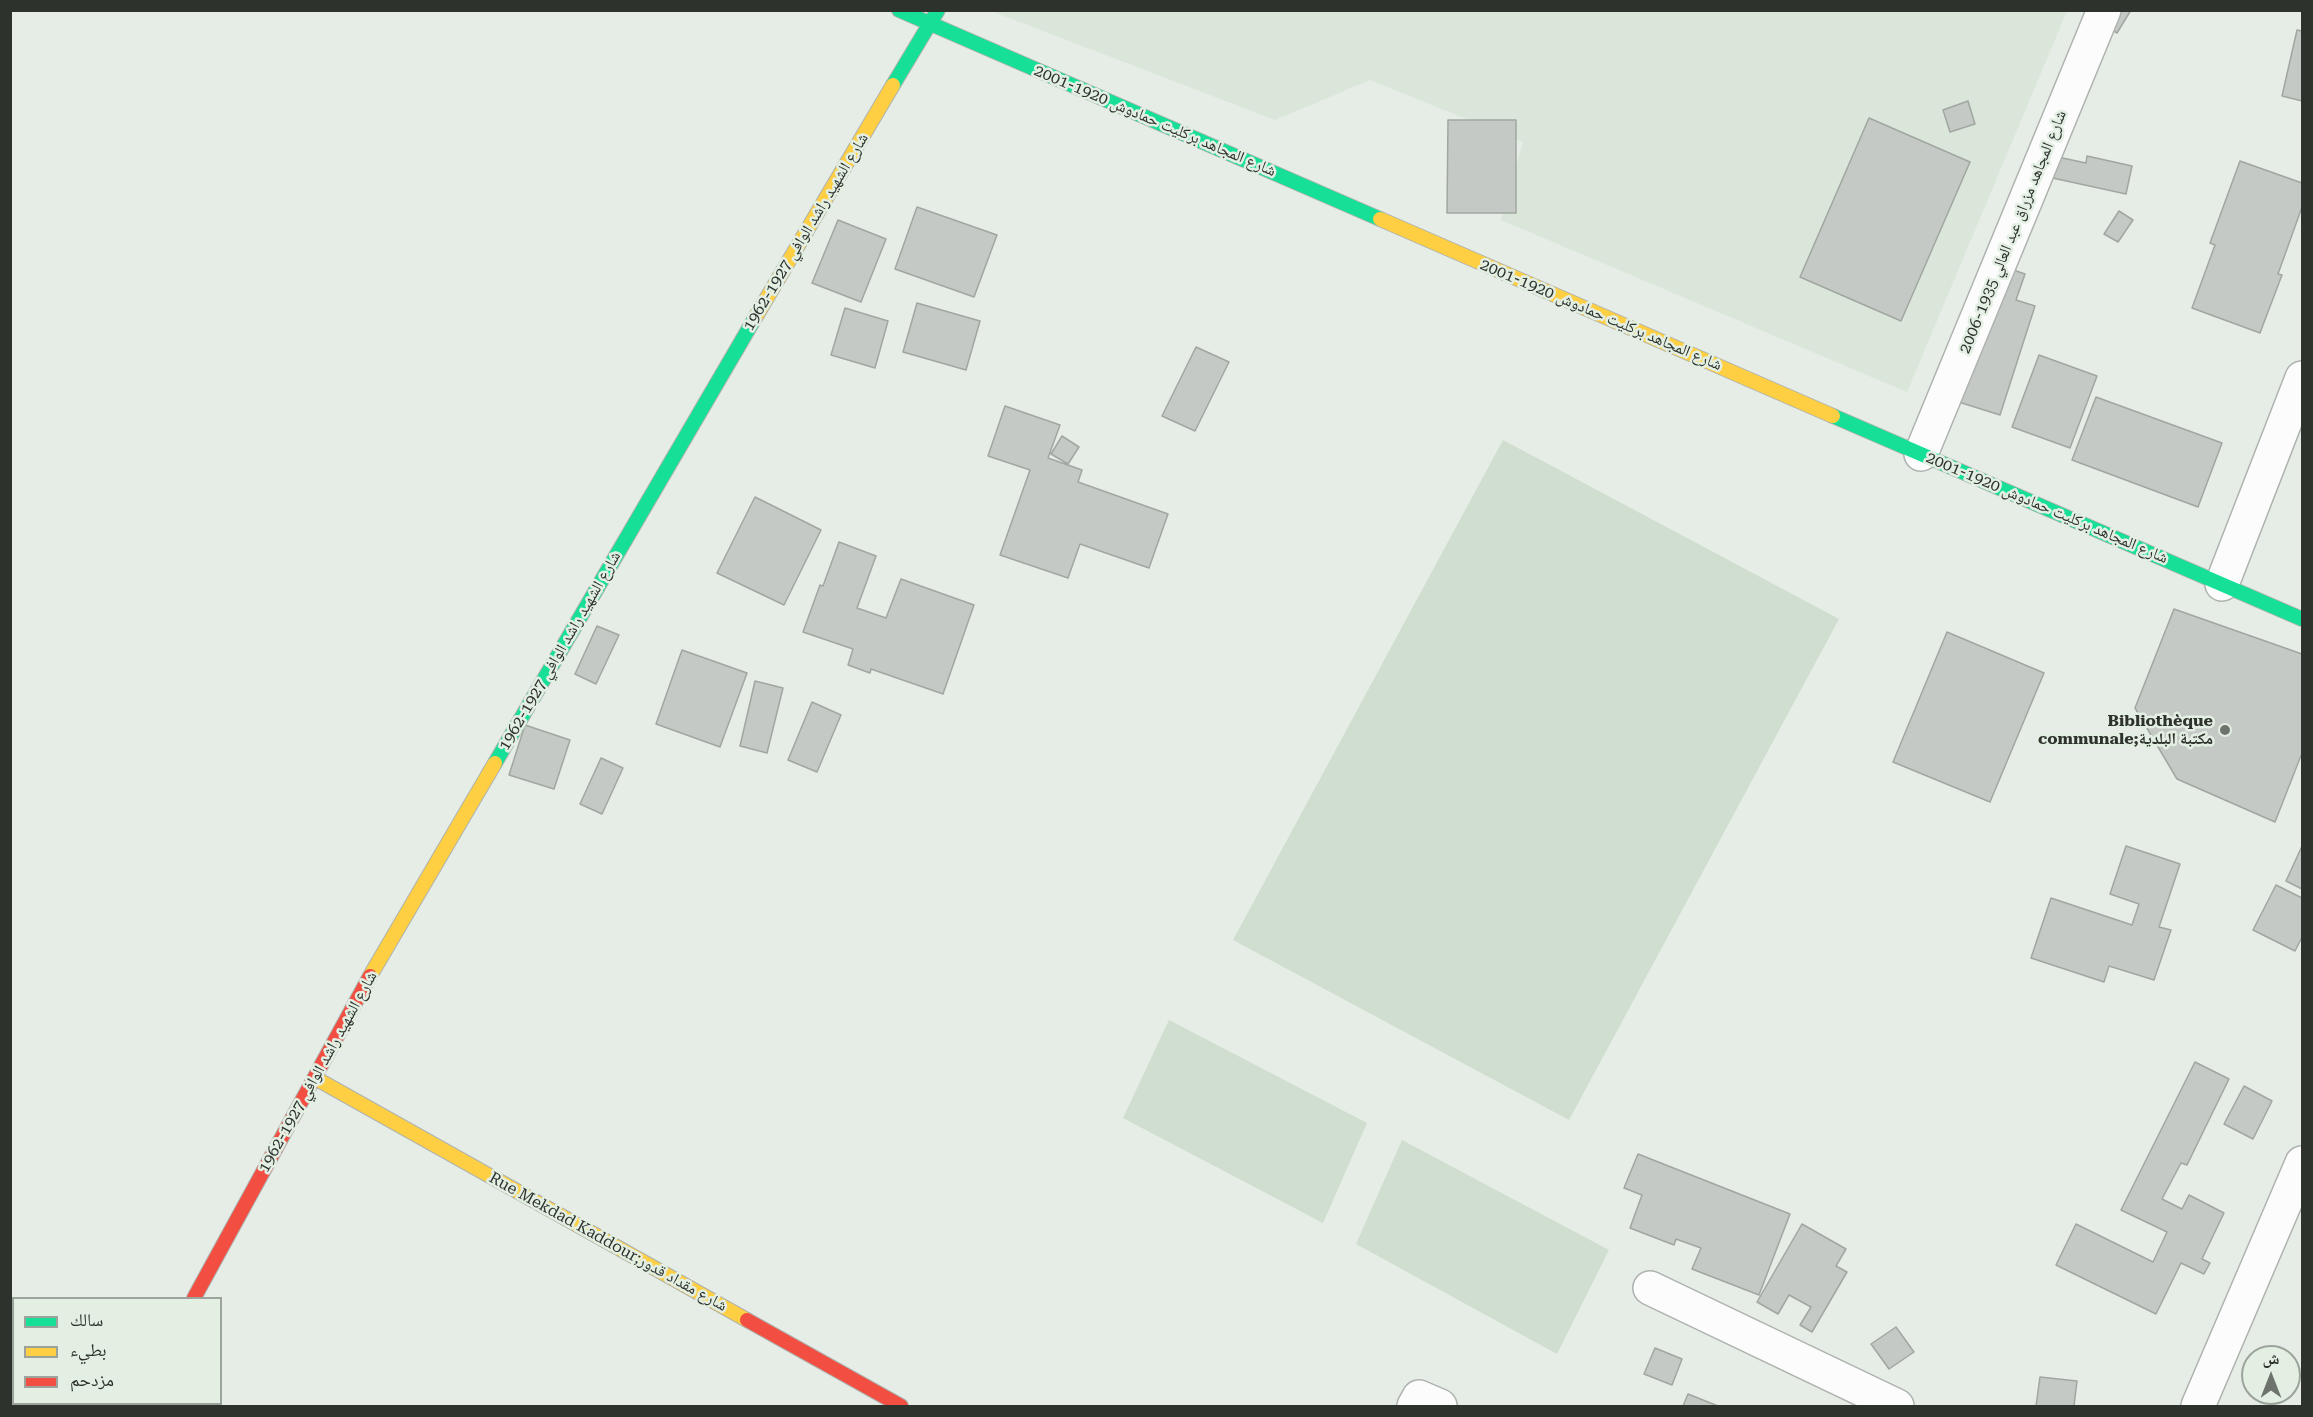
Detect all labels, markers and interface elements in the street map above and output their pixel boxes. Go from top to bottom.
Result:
street label: شارع المجاهد بركليت حمادوش 1920-2001 [1031,61,1279,181]
street label: شارع المجاهد مزراق عبد العالي 1935-2006 [1955,108,2071,356]
street label: شارع الشهيد راشد الوافي 1927-1962 [739,130,873,334]
street label: شارع المجاهد بركليت حمادوش 1920-2001 [1477,255,1725,375]
street label: شارع المجاهد بركليت حمادوش 1920-2001 [1923,448,2171,568]
street label: شارع الشهيد راشد الوافي 1927-1962 [495,548,625,754]
place label: Bibliothèque communale;مكتبة البلدية [2038,711,2213,749]
marker: Bibliothèque communale;مكتبة البلدية [2218,723,2232,737]
street label: شارع الشهيد راشد الوافي 1927-1962 [255,968,381,1176]
street label: Rue Mekdad Kaddour;شارع مقداد قدور [486,1168,730,1316]
legend [12,1297,222,1405]
text: سالك [70,1309,103,1330]
text: بطيء [70,1339,107,1360]
north arrow [2241,1345,2301,1405]
text: ش [2263,1349,2279,1368]
text: مزدحم [70,1369,114,1390]

